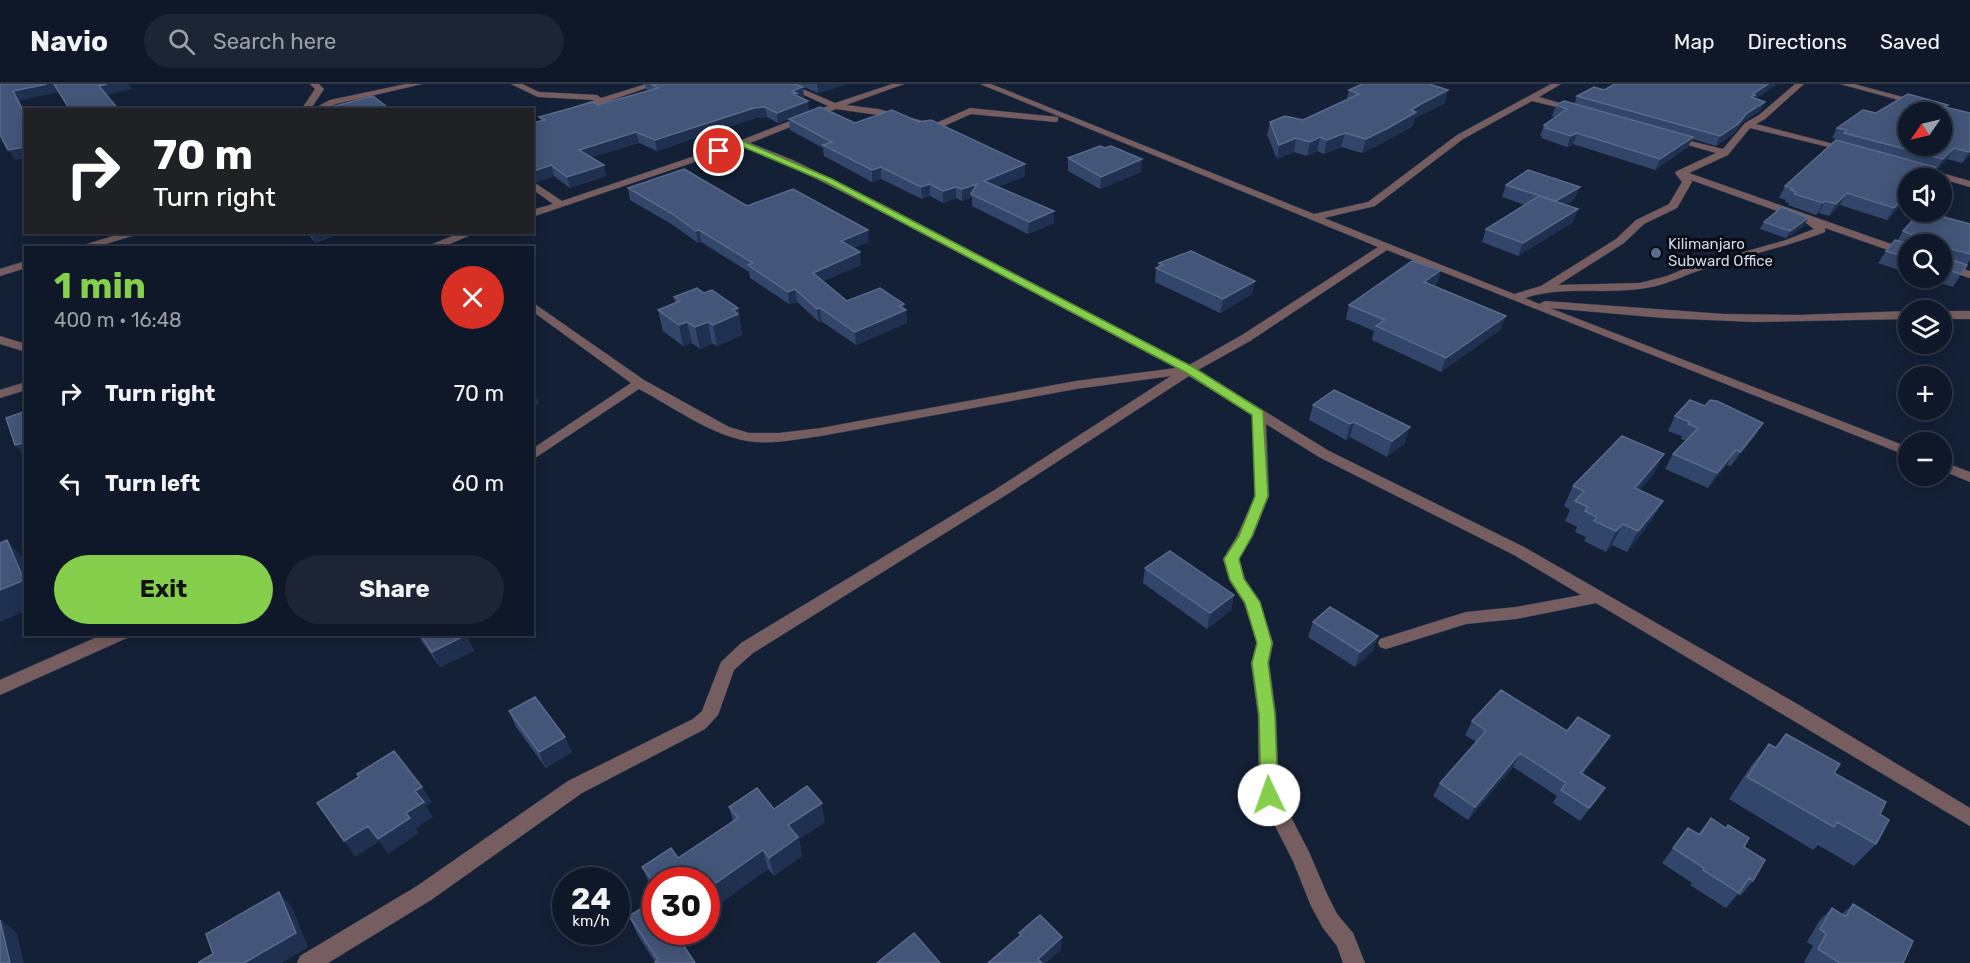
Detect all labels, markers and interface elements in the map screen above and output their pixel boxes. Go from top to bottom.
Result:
search box [144,14,564,68]
text: Navio [30,25,108,58]
icon: search [165,25,198,58]
text: Search here [213,28,336,55]
text: Map [1674,29,1715,54]
text: Directions [1748,29,1847,54]
text: Saved [1880,29,1940,54]
north arrow [1898,102,1952,156]
map controls [1898,102,1952,486]
pin [693,125,744,176]
text: 70 m [153,130,253,180]
icon: right [54,132,132,210]
icon: arrive [702,134,735,167]
button: sound [1898,168,1952,222]
text: Turn right [153,181,276,213]
button: search [1898,234,1952,288]
place label: Kilimanjaro Subward Office [1668,235,1773,270]
marker: Kilimanjaro Subward Office [1649,246,1663,260]
text: 1 min [54,264,146,307]
button: close [441,266,504,329]
button: layers [1898,300,1952,354]
text: 400 m · 16:48 [54,308,182,332]
button: + [1898,366,1952,420]
icon: right [54,377,87,410]
text: Turn right [105,380,215,407]
text: 70 m [454,380,504,407]
button: − [1898,432,1952,486]
icon: left [54,467,87,500]
text: Turn left [105,470,200,497]
text: 60 m [452,470,504,497]
button: Exit [54,555,273,624]
button: Share [285,555,504,624]
position arrow [1237,763,1301,827]
speed limit sign: 30 [642,867,720,945]
text: 24 [571,881,611,917]
text: km/h [572,912,610,930]

